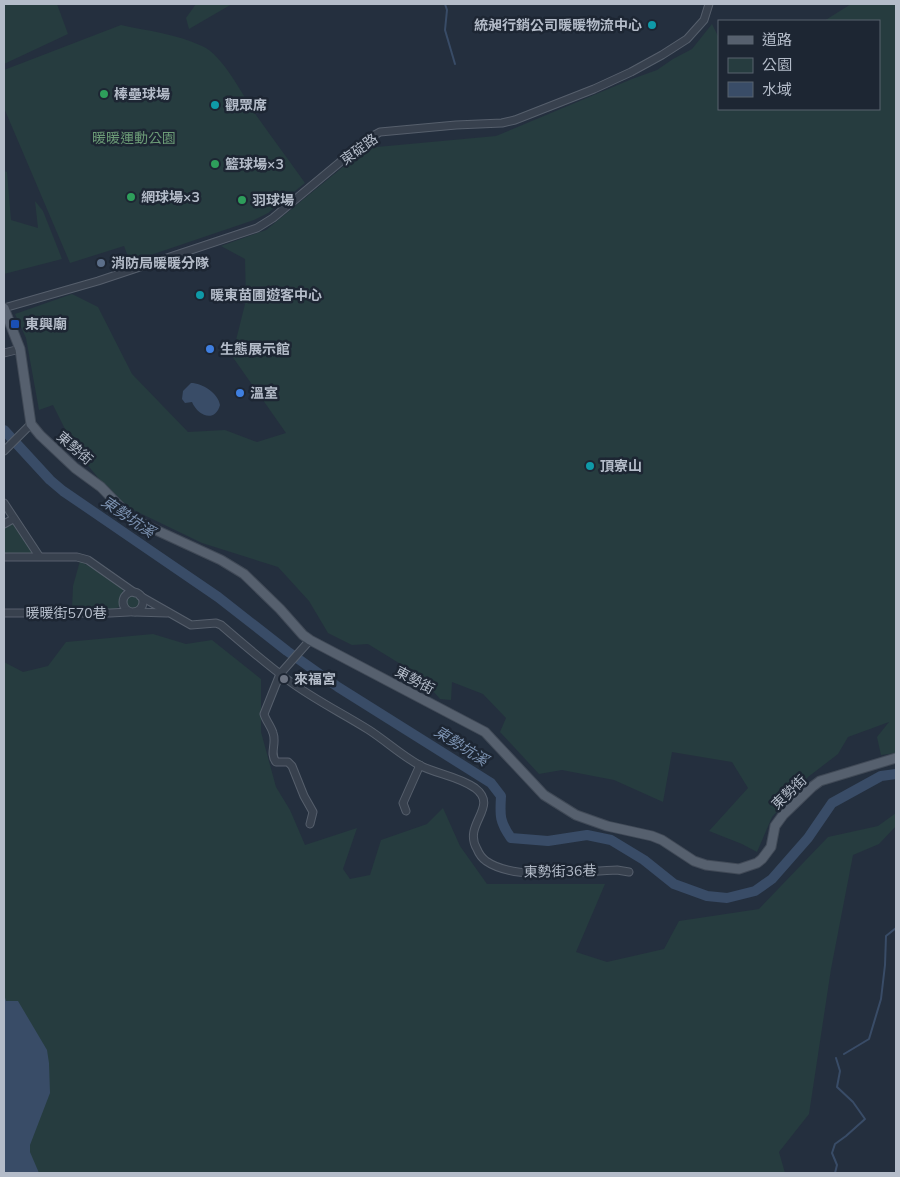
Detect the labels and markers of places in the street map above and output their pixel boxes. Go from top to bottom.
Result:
place label: 統昶行銷公司暖暖物流中心 [474,16,642,35]
marker: 統昶行銷公司暖暖物流中心 [646,19,658,31]
place label: 棒壘球場 [114,85,170,104]
marker: 棒壘球場 [98,88,110,100]
place label: 觀眾席 [225,96,267,115]
marker: 觀眾席 [209,99,221,111]
place label: 籃球場×3 [225,155,284,174]
marker: 籃球場×3 [209,158,221,170]
place label: 網球場×3 [141,188,200,207]
marker: 網球場×3 [125,191,137,203]
place label: 羽球場 [252,191,294,210]
marker: 羽球場 [236,194,248,206]
place label: 消防局暖暖分隊 [111,254,209,273]
marker: 消防局暖暖分隊 [95,257,107,269]
place label: 暖東苗圃遊客中心 [210,286,322,305]
marker: 暖東苗圃遊客中心 [194,289,206,301]
place label: 東興廟 [25,315,67,334]
marker: 東興廟 [9,318,21,330]
place label: 生態展示館 [220,340,290,359]
marker: 生態展示館 [204,343,216,355]
place label: 溫室 [250,384,278,403]
marker: 溫室 [234,387,246,399]
place label: 頂寮山 [600,457,642,476]
marker: 頂寮山 [584,460,596,472]
place label: 來福宮 [294,670,336,689]
marker: 來福宮 [278,673,290,685]

